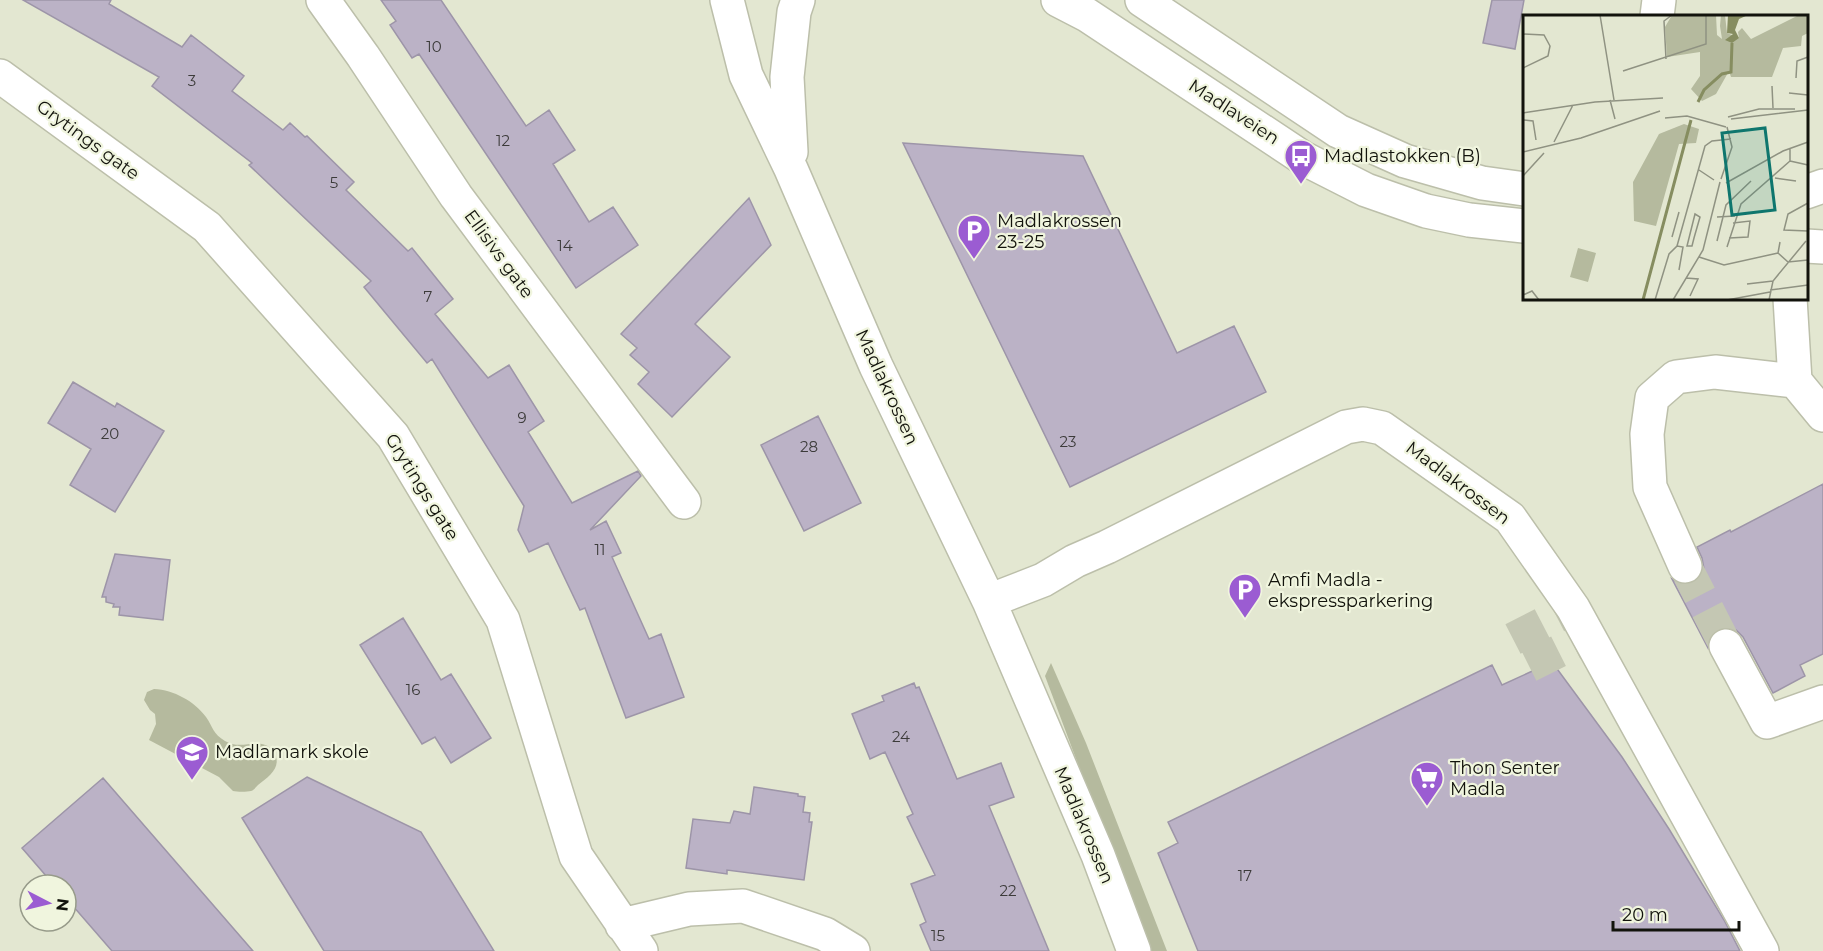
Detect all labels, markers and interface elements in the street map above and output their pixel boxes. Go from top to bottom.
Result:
inset map [1523,15,1808,300]
house number: 10 [426,37,442,56]
house number: 3 [188,71,196,90]
street label: Madlaveien [1185,75,1283,149]
street label: Grytings gate [32,95,144,185]
house number: 12 [496,131,510,150]
bus stop icon: Madlastokken (B) [1283,138,1319,185]
place label: Madlastokken (B) [1324,145,1481,167]
house number: 5 [330,173,338,192]
street label: Ellisivs gate [459,205,539,303]
place label: Madlakrossen 23-25 [997,210,1122,253]
parking icon: Madlakrossen 23-25 [956,213,992,260]
house number: 14 [557,236,573,255]
house number: 7 [424,287,433,306]
street label: Madlakrossen [851,326,923,448]
house number: 9 [517,408,527,427]
house number: 20 [101,424,119,443]
street label: Grytings gate [380,430,464,545]
house number: 23 [1060,432,1076,451]
house number: 28 [800,437,818,456]
street label: Madlakrossen [1401,437,1515,529]
house number: 11 [595,540,605,559]
place label: Amfi Madla - ekspressparkering [1268,569,1433,612]
parking icon: Amfi Madla - ekspressparkering [1227,572,1263,619]
house number: 16 [406,680,420,699]
house number: 24 [892,727,910,746]
school or university icon: Madlamark skole [174,734,210,781]
place label: Madlamark skole [215,741,369,763]
place label: Thon Senter Madla [1450,757,1560,800]
supermarket icon: Thon Senter Madla [1409,760,1445,807]
street label: Madlakrossen [1049,763,1119,887]
house number: 17 [1238,866,1252,885]
north arrow [18,873,78,933]
house number: 22 [999,881,1017,900]
scale bar [1613,894,1739,932]
text: N [52,897,73,912]
text: 20 m [1622,904,1668,926]
house number: 15 [931,926,945,945]

